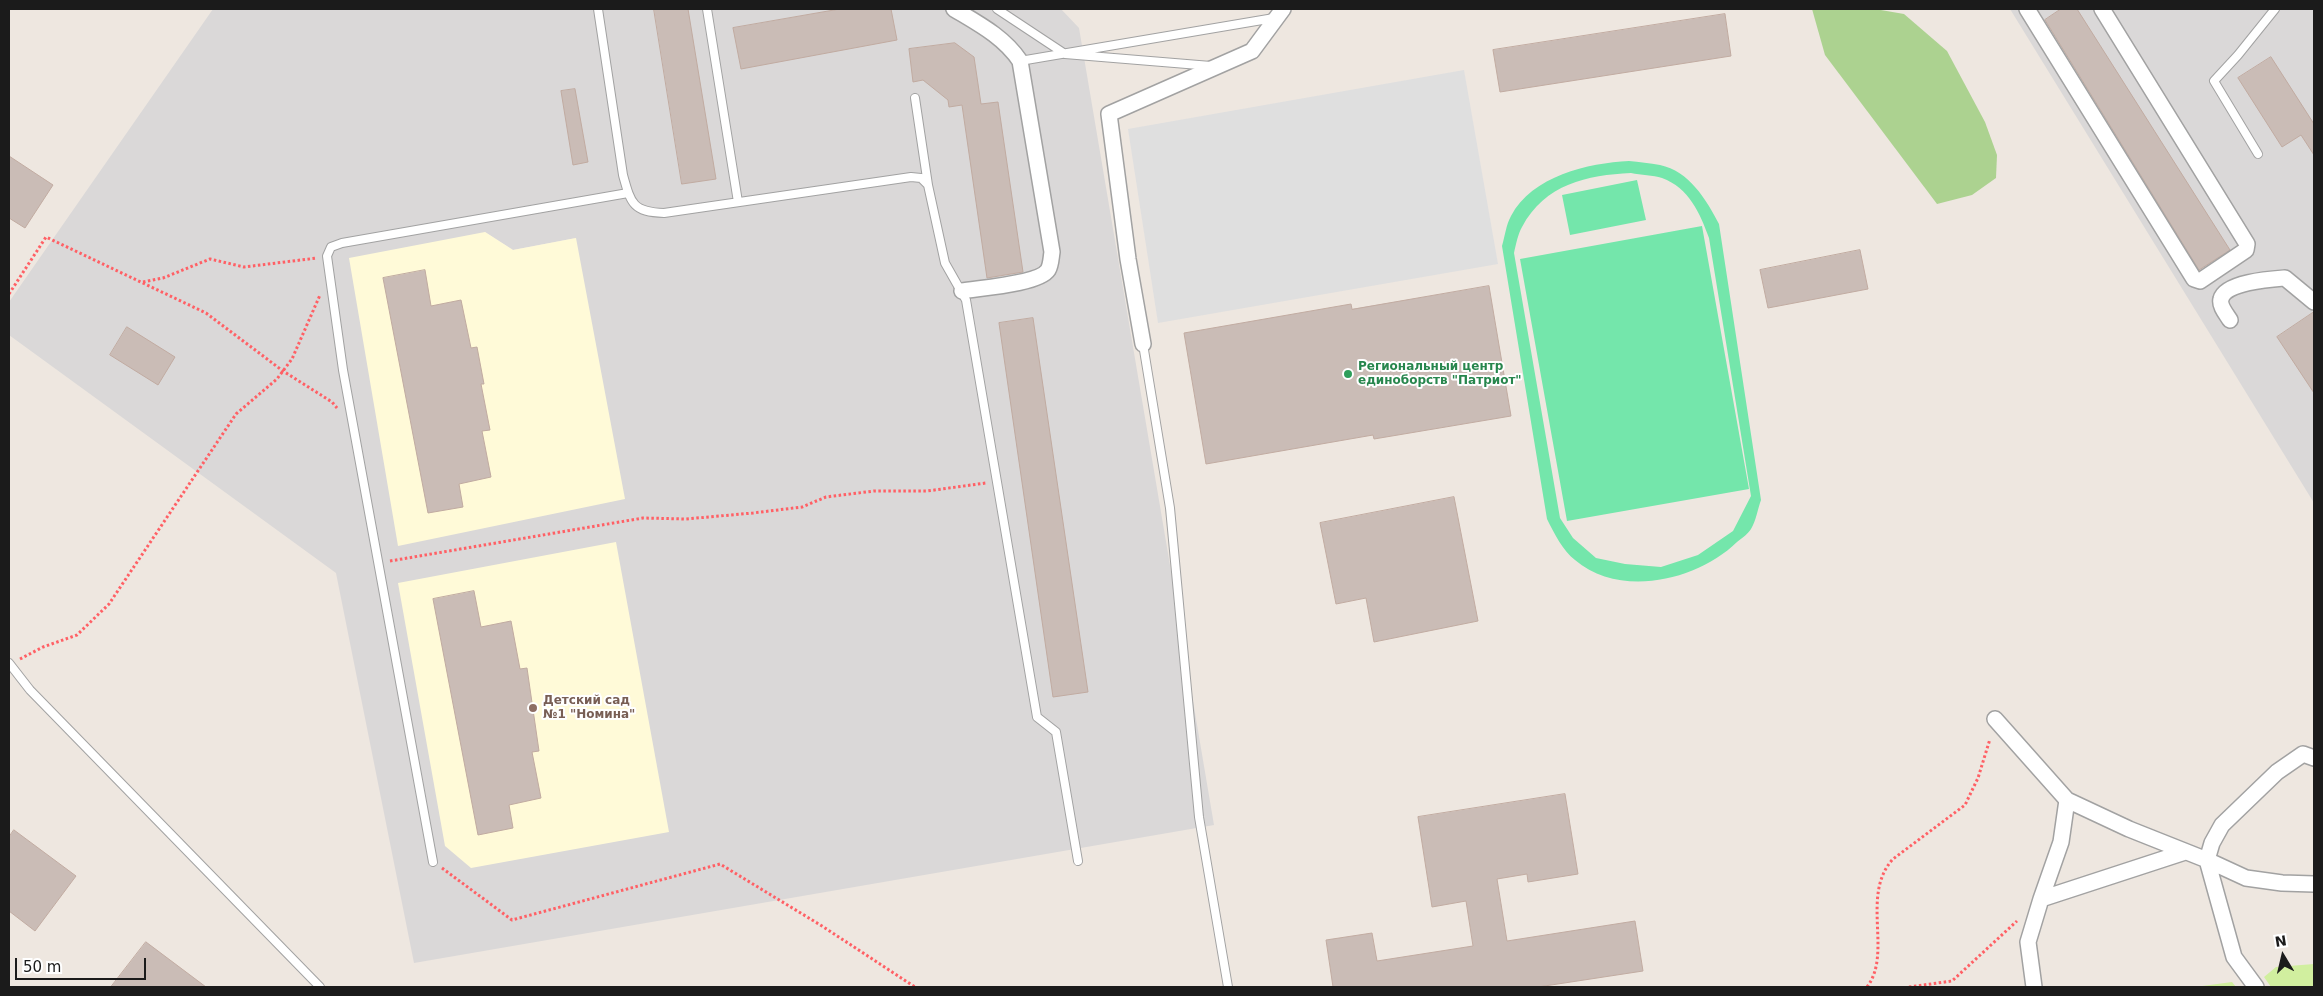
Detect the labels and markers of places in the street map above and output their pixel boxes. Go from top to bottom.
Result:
place label: Региональный центр единоборств "Патриот" [1358,360,1522,388]
marker: Региональный центр единоборств "Патриот" [1342,368,1354,380]
place label: Детский сад №1 "Номина" [543,694,635,722]
marker: Детский сад №1 "Номина" [527,702,539,714]

